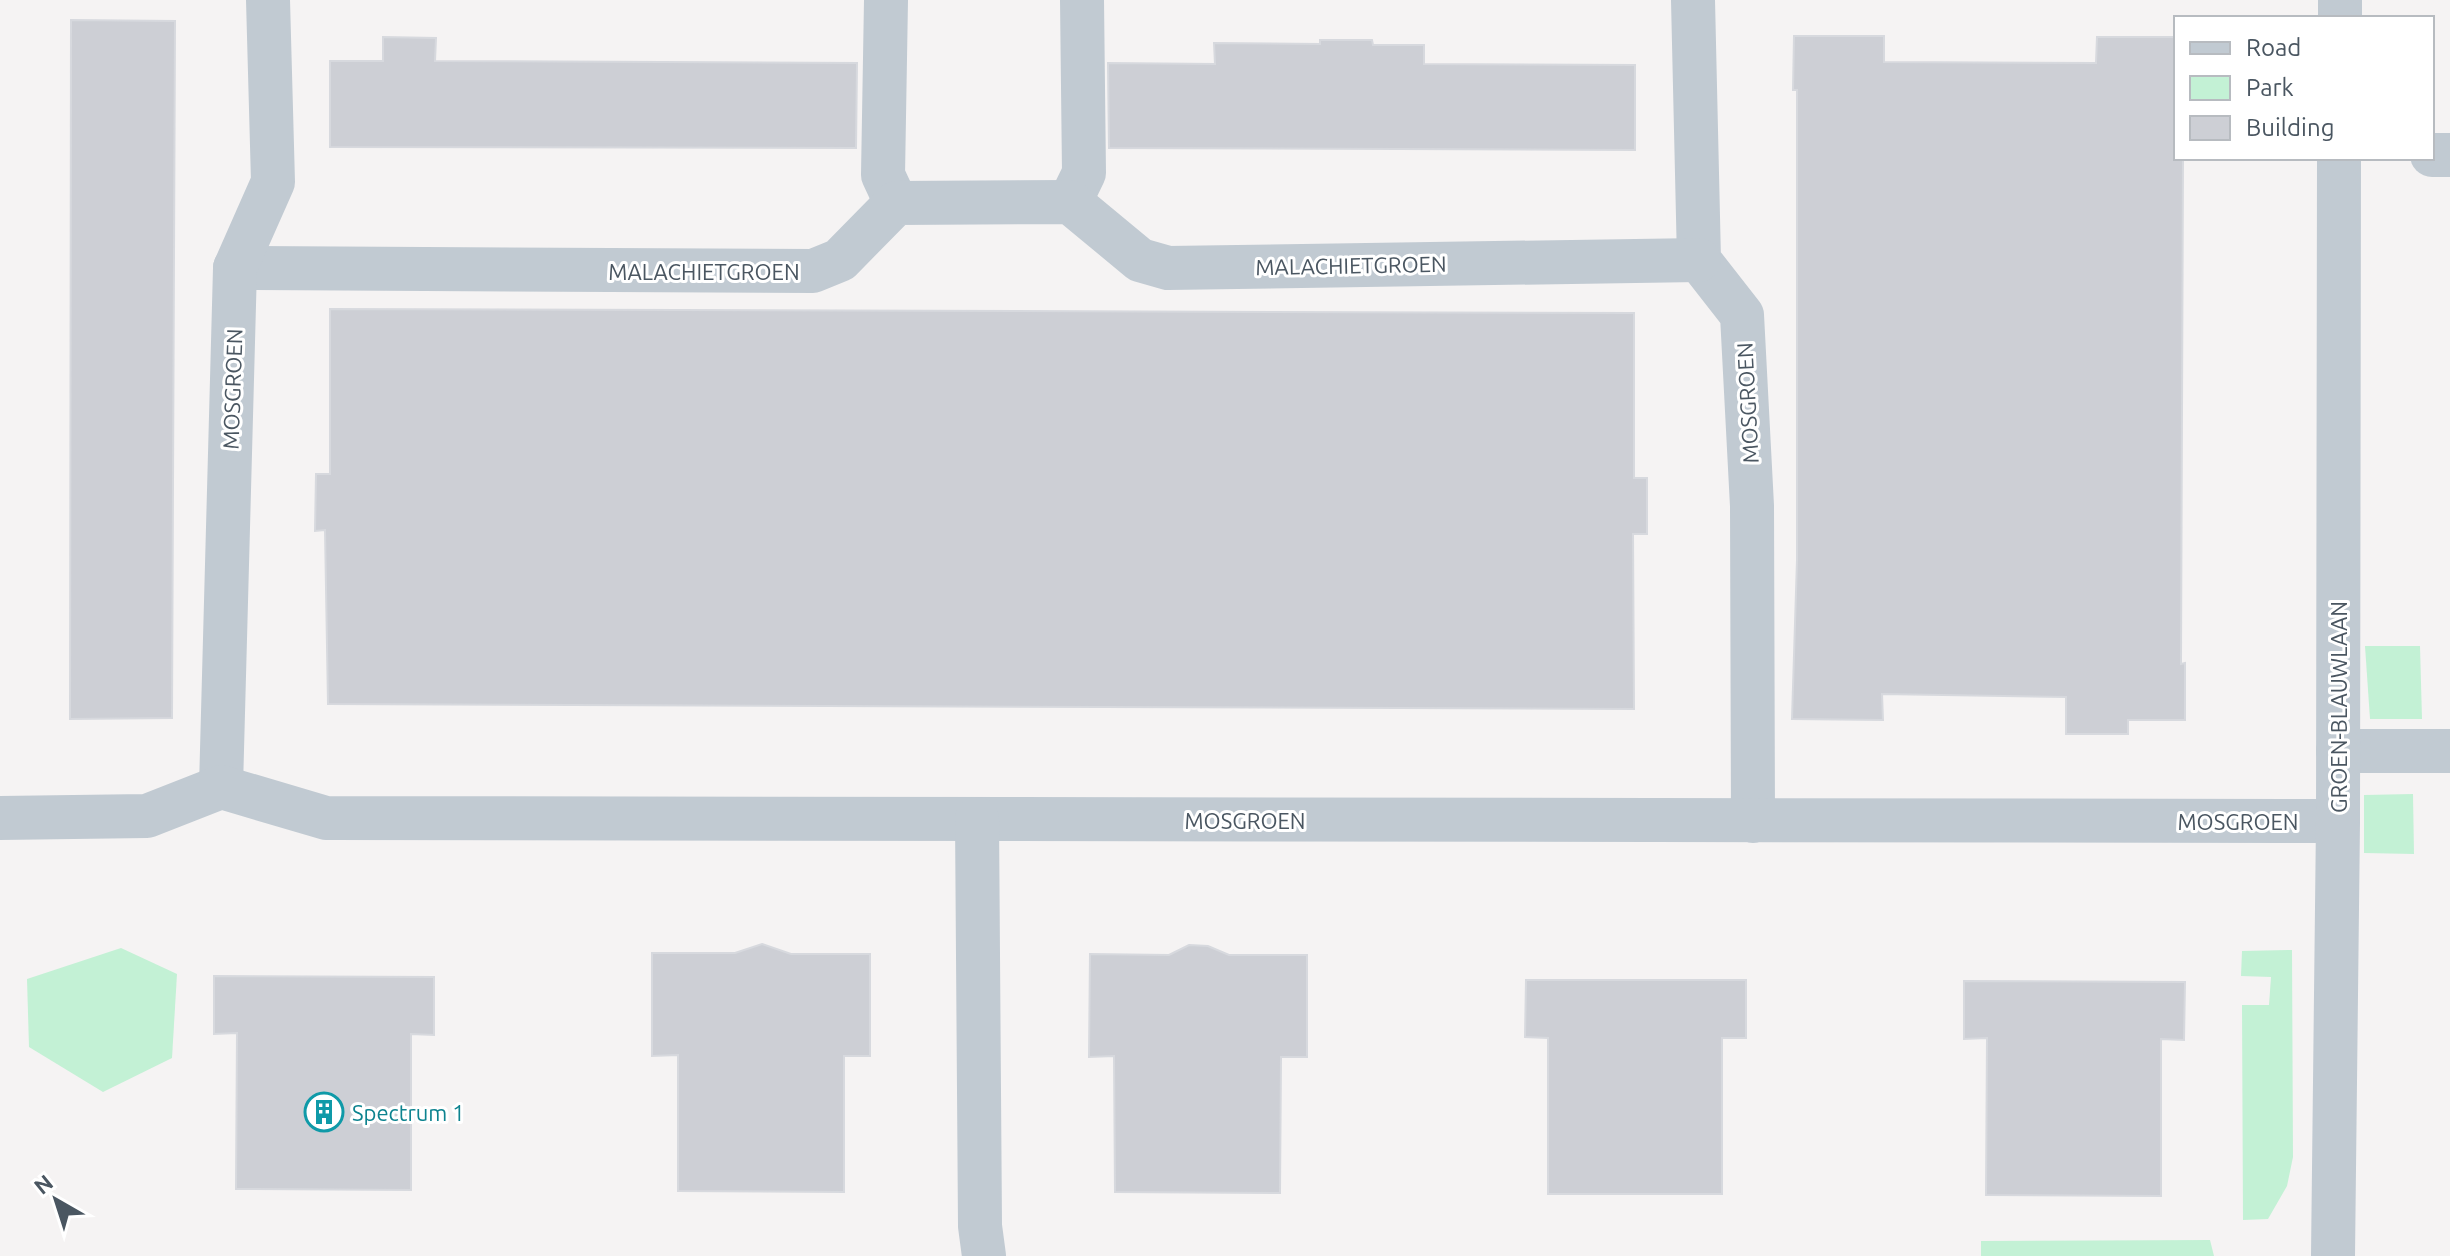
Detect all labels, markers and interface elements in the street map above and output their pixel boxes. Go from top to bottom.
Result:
legend [2174,16,2434,160]
text: Road [2246,34,2301,61]
text: Park [2246,74,2294,101]
text: Building [2246,114,2334,141]
street label: MALACHIETGROEN [1255,251,1447,279]
street label: MALACHIETGROEN [608,259,800,284]
street label: MOSGROEN [217,328,247,450]
street label: MOSGROEN [1731,342,1763,464]
street label: GROEN-BLAUWLAAN [2326,601,2351,813]
street label: MOSGROEN [1184,808,1306,833]
street label: MOSGROEN [2177,809,2299,834]
building icon: Spectrum 1 [303,1091,345,1133]
place label: Spectrum 1 [352,1100,465,1125]
north arrow [16,1160,96,1240]
text: N [29,1169,57,1199]

